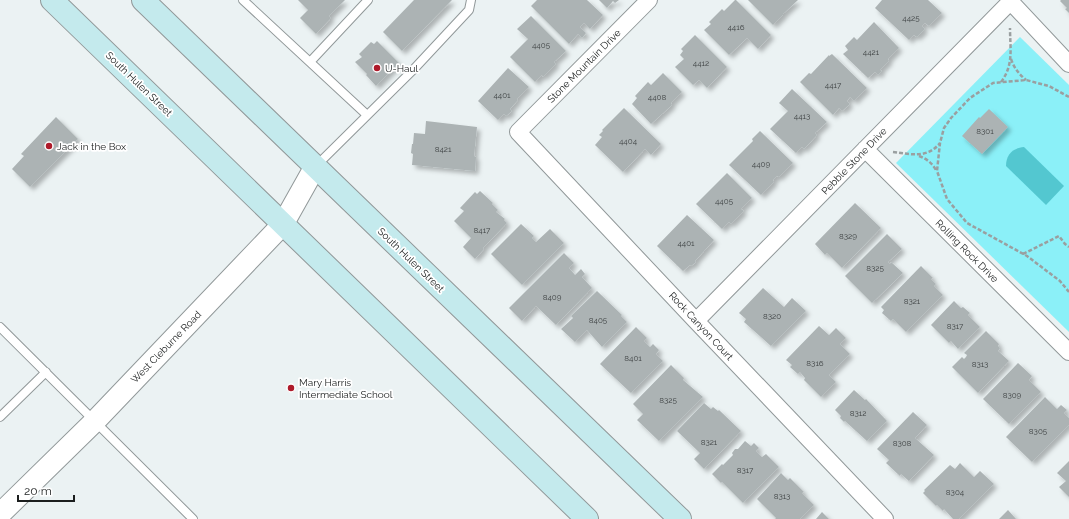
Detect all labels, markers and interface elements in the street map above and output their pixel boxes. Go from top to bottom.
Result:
house number: 4425 [902,13,920,23]
house number: 4416 [728,22,745,32]
street label: Stone Mountain Drive [545,27,623,105]
house number: 4405 [532,40,551,50]
house number: 4421 [863,47,880,57]
street label: South Hulen Street [104,50,175,119]
house number: 4412 [693,58,709,68]
marker: U-Haul [372,63,382,73]
place label: U-Haul [385,63,418,74]
house number: 4417 [825,80,842,90]
house number: 4401 [493,90,511,100]
house number: 4408 [648,92,666,102]
house number: 4413 [794,111,810,121]
street label: Pebble Stone Drive [819,125,889,197]
house number: 8301 [976,126,994,136]
house number: 4404 [619,136,638,146]
marker: Jack in the Box [44,141,54,151]
place label: Jack in the Box [57,141,126,152]
house number: 8421 [435,144,452,154]
house number: 4409 [752,159,770,169]
house number: 4405 [715,196,734,206]
street label: Rolling Rock Drive [933,217,1001,285]
house number: 8417 [474,225,491,235]
street label: South Hulen Street [376,226,447,295]
house number: 8329 [839,231,857,241]
house number: 4401 [677,238,695,248]
house number: 8325 [866,263,884,273]
street label: Rock Canyon Court [667,290,736,363]
house number: 8409 [543,292,562,302]
house number: 8321 [904,296,921,306]
street label: West Cleburne Road [129,309,203,385]
house number: 8320 [763,311,781,321]
house number: 8405 [589,315,608,325]
house number: 8317 [947,321,964,331]
house number: 8401 [624,353,642,363]
house number: 8316 [806,358,824,368]
house number: 8313 [972,359,988,369]
place label: Mary Harris Intermediate School [299,377,393,400]
marker: Mary Harris Intermediate School [286,383,296,393]
house number: 8309 [1003,390,1022,400]
house number: 8325 [659,395,677,405]
house number: 8312 [850,408,866,418]
house number: 8305 [1029,426,1048,436]
house number: 8321 [701,437,718,447]
house number: 8308 [893,438,912,448]
house number: 8317 [737,465,754,475]
scale bar [18,477,74,503]
text: 20 m [24,484,52,498]
house number: 8304 [946,487,965,497]
house number: 8313 [774,491,790,501]

